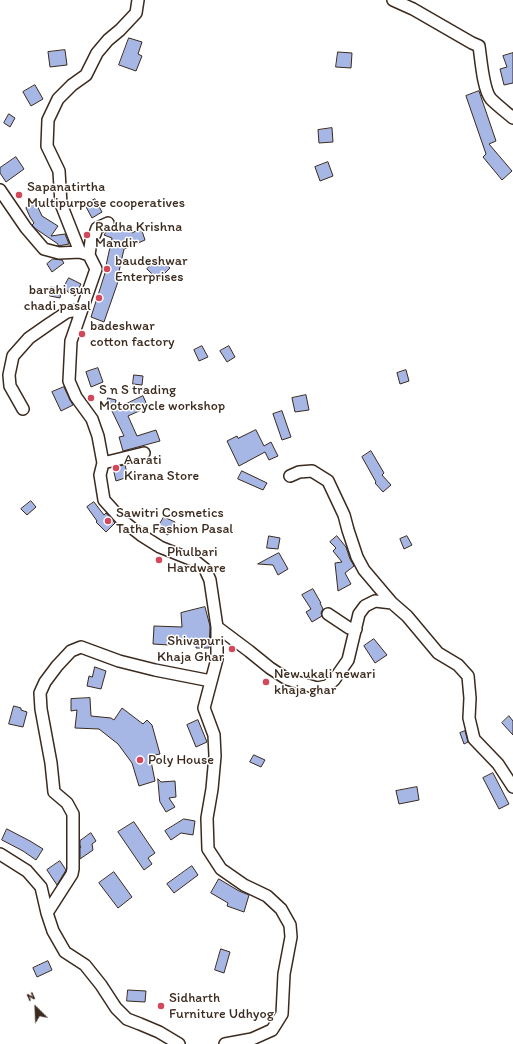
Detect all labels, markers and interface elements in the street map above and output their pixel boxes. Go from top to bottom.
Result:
place label: Sapanatirtha Multipurpose cooperatives [27,179,185,212]
marker: Sapanatirtha Multipurpose cooperatives [14,190,24,200]
place label: Radha Krishna Mandir [95,219,182,252]
marker: Radha Krishna Mandir [82,230,92,240]
place label: baudeshwar Enterprises [115,253,188,286]
marker: baudeshwar Enterprises [102,264,112,274]
place label: barahi sun chadi pasal [24,282,91,314]
marker: barahi sun chadi pasal [94,293,104,303]
place label: badeshwar cotton factory [90,318,175,350]
marker: badeshwar cotton factory [77,329,87,339]
place label: S n S trading Motorcycle workshop [99,382,225,414]
marker: S n S trading Motorcycle workshop [86,393,96,403]
place label: Aarati Kirana Store [124,452,199,484]
marker: Aarati Kirana Store [111,463,121,473]
place label: Sawitri Cosmetics Tatha Fashion Pasal [116,505,233,538]
marker: Sawitri Cosmetics Tatha Fashion Pasal [103,516,113,526]
place label: Phulbari Hardware [167,544,226,576]
marker: Phulbari Hardware [154,555,164,565]
place label: Shivapuri Khaja Ghar [157,633,224,666]
marker: Shivapuri Khaja Ghar [227,644,237,654]
place label: New ukali newari khaja ghar [274,666,375,698]
marker: New ukali newari khaja ghar [261,677,271,687]
place label: Poly House [148,752,214,768]
marker: Poly House [135,755,145,765]
north arrow [16,988,56,1028]
text: N [25,989,37,1004]
place label: Sidharth Furniture Udhyog [169,990,274,1022]
marker: Sidharth Furniture Udhyog [156,1001,166,1011]

